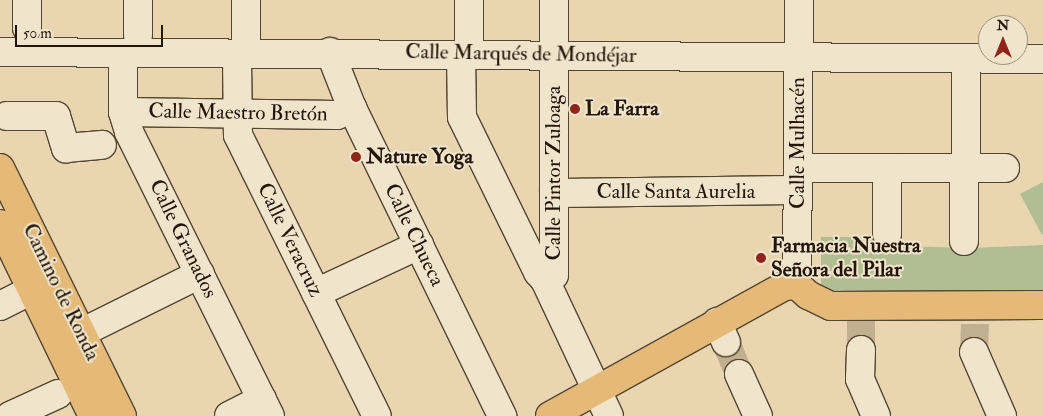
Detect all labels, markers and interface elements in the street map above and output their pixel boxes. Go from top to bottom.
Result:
scale bar [18,15,165,47]
north arrow [978,15,1028,65]
text: N [997,17,1009,34]
text: 50 m [23,24,52,43]
street label: Calle Marqués de Mondéjar [405,39,637,69]
street label: Calle Mulhacén [785,77,811,209]
street label: Calle Pintor Zuloaga [541,86,567,260]
place label: La Farra [585,96,659,122]
street label: Calle Maestro Bretón [148,99,328,127]
marker: La Farra [569,103,581,115]
place label: Nature Yoga [366,144,473,170]
marker: Nature Yoga [350,151,362,163]
street label: Calle Granados [143,175,223,303]
street label: Calle Veracruz [252,179,328,301]
street label: Calle Santa Aurelia [597,179,755,205]
street label: Calle Chueca [378,180,450,290]
street label: Camino de Ronda [17,219,105,365]
place label: Farmacia Nuestra Señora del Pilar [771,233,921,283]
marker: Farmacia Nuestra Señora del Pilar [755,252,767,264]

